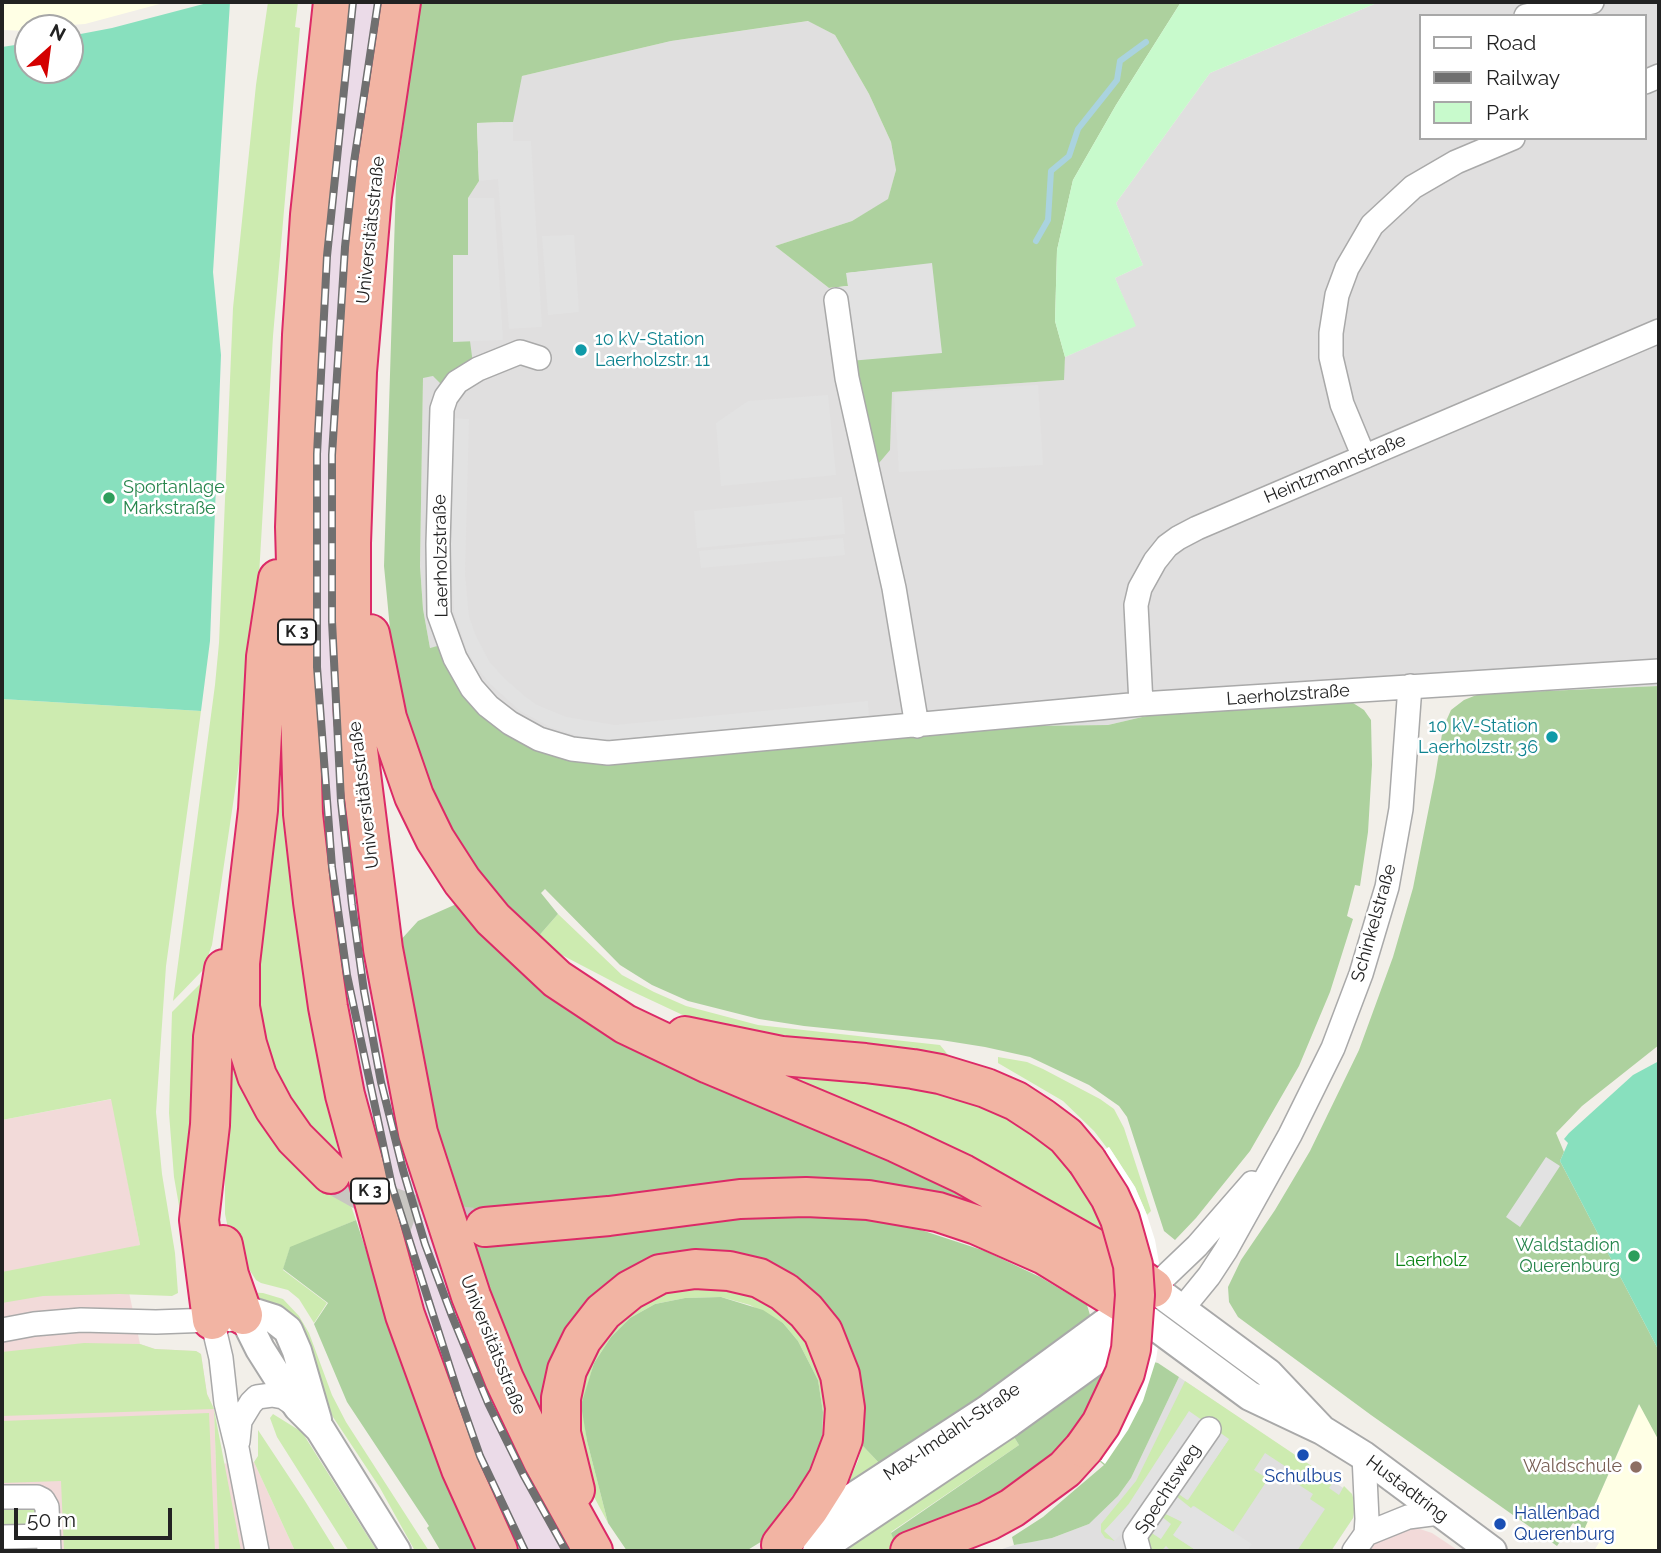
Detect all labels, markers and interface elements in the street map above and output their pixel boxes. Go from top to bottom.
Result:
north arrow [14,14,84,84]
legend [1420,14,1647,140]
text: N [46,19,69,45]
text: Road [1486,30,1536,55]
text: Railway [1486,65,1560,90]
text: Park [1486,100,1529,125]
street label: Universitätsstraße [352,155,390,305]
place label: 10 kV-Station Laerholzstr. 11 [595,329,710,372]
marker: 10 kV-Station Laerholzstr. 11 [573,342,589,358]
street label: Heintzmannstraße [1261,429,1409,509]
place label: Sportanlage Markstraße [123,477,225,520]
marker: Sportanlage Markstraße [101,490,117,506]
street label: Laerholzstraße [429,494,453,618]
road number: K 3 [278,620,316,645]
street label: Laerholzstraße [1226,680,1350,710]
place label: 10 kV-Station Laerholzstr. 36 [1418,716,1538,758]
street label: Universitätsstraße [344,720,384,870]
marker: 10 kV-Station Laerholzstr. 36 [1544,729,1560,745]
street label: Schinkelstraße [1347,862,1401,984]
road number: K 3 [351,1178,389,1204]
place label: Waldstadion Querenburg [1515,1235,1620,1278]
marker: Waldstadion Querenburg [1626,1248,1642,1264]
park label: Laerholz [1395,1250,1467,1272]
street label: Universitätsstraße [455,1272,531,1418]
street label: Max-Imdahl-Straße [880,1378,1024,1486]
street label: Spechtsweg [1131,1440,1205,1538]
marker: Schulbus [1295,1447,1311,1463]
street label: Hustadtring [1362,1451,1452,1527]
place label: Waldschule [1523,1456,1622,1478]
marker: Waldschule [1628,1459,1644,1475]
place label: Schulbus [1264,1466,1342,1488]
scale bar [18,1494,175,1538]
place label: Hallenbad Querenburg [1514,1503,1615,1546]
text: 50 m [27,1507,76,1532]
marker: Hallenbad Querenburg [1492,1516,1508,1532]

